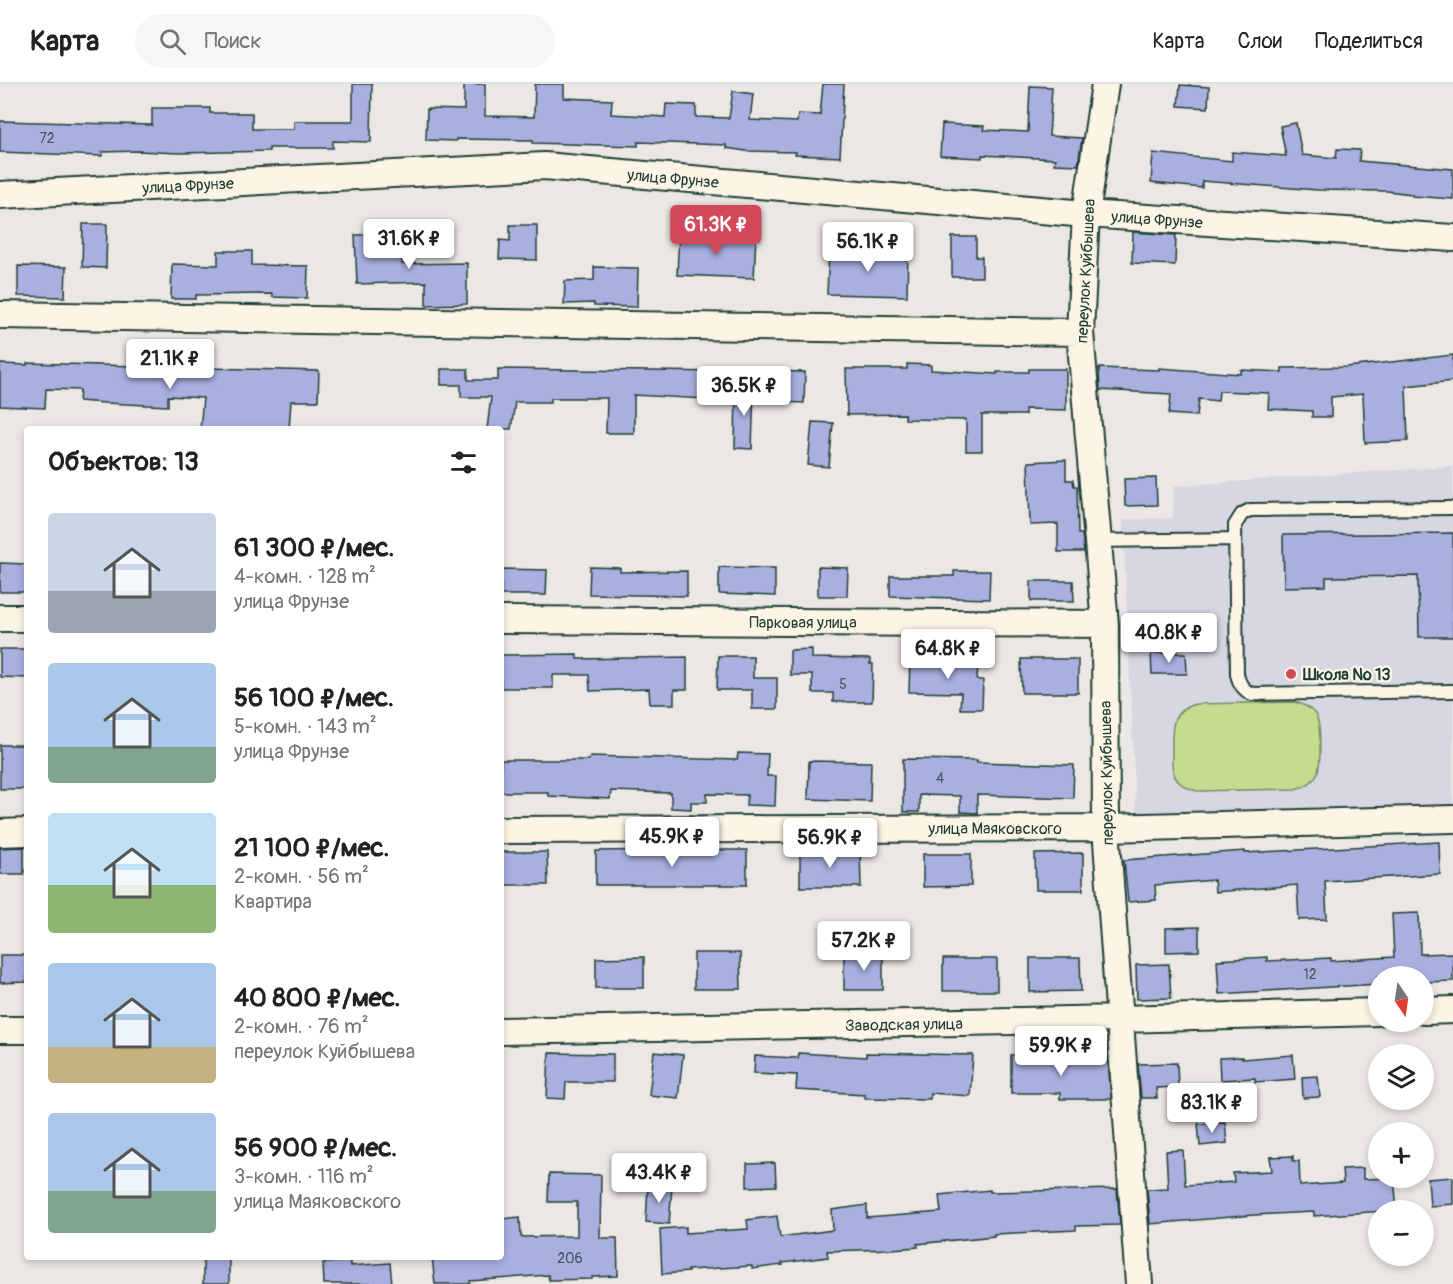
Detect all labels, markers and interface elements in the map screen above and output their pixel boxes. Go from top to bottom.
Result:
search box [135,14,555,68]
text: Карта [30,24,99,59]
icon: search [156,25,189,58]
text: Поиск [204,27,262,55]
text: Карта [1152,28,1204,55]
text: Слои [1237,28,1282,55]
text: Поделиться [1315,28,1423,55]
house number: 72 [39,130,55,147]
street label: улица Фрунзе [625,165,720,193]
street label: улица Фрунзе [141,174,235,198]
street label: переулок Куйбышева [1072,198,1100,344]
pin: 61.3K ₽ [661,205,771,256]
street label: улица Фрунзе [1109,207,1204,233]
text: 61.3K ₽ [684,212,748,237]
pin: 31.6K ₽ [354,219,464,270]
pin: 56.1K ₽ [813,222,923,273]
text: 31.6K ₽ [377,226,441,251]
text: 56.1K ₽ [836,229,900,254]
pin: 21.1K ₽ [115,339,225,390]
text: 21.1K ₽ [140,346,200,371]
pin: 36.5K ₽ [689,366,799,417]
text: 36.5K ₽ [711,373,777,398]
text: Объектов: 13 [48,446,199,478]
icon: filters [447,446,480,479]
text: 61 300 ₽/мес. [234,532,394,564]
icon: home [96,537,168,609]
text: 4-комн. · 128 m² [234,564,376,589]
text: улица Фрунзе [234,589,349,614]
street label: Парковая улица [749,613,857,633]
pin: 40.8K ₽ [1114,613,1224,664]
text: 40.8K ₽ [1135,620,1203,645]
pin: 64.8K ₽ [893,629,1003,680]
text: 64.8K ₽ [915,636,981,661]
place label: Школа № 13 [1302,665,1390,685]
marker: Школа № 13 [1284,667,1298,681]
house number: 5 [839,676,847,693]
text: 56 100 ₽/мес. [234,682,394,714]
icon: home [96,687,168,759]
street label: переулок Куйбышева [1096,700,1118,846]
text: 5-комн. · 143 m² [234,714,377,739]
text: улица Фрунзе [234,739,349,764]
house number: 4 [936,770,944,787]
pin: 45.9K ₽ [617,817,727,868]
pin: 56.9K ₽ [775,818,885,869]
street label: улица Маяковского [927,819,1062,839]
text: 45.9K ₽ [639,824,705,849]
text: 56.9K ₽ [797,825,863,850]
text: 21 100 ₽/мес. [234,832,389,864]
icon: home [96,837,168,909]
text: 2-комн. · 56 m² [234,864,369,889]
text: Квартира [234,889,312,914]
pin: 57.2K ₽ [809,921,919,972]
text: 57.2K ₽ [831,928,897,953]
house number: 12 [1303,966,1317,983]
north arrow [1368,966,1434,1032]
map controls [1368,966,1434,1266]
text: 40 800 ₽/мес. [234,982,401,1014]
icon: home [96,987,168,1059]
text: 2-комн. · 76 m² [234,1014,369,1039]
street label: Заводская улица [845,1014,963,1036]
pin: 59.9K ₽ [1006,1026,1116,1077]
text: 59.9K ₽ [1029,1033,1093,1058]
text: переулок Куйбышева [234,1039,415,1064]
button: layers [1368,1044,1434,1110]
pin: 83.1K ₽ [1157,1083,1267,1134]
text: 83.1K ₽ [1181,1090,1243,1115]
button: + [1368,1122,1434,1188]
text: 56 900 ₽/мес. [234,1132,397,1164]
icon: home [96,1137,168,1209]
pin: 43.4K ₽ [604,1153,714,1204]
text: 43.4K ₽ [625,1160,693,1185]
text: 3-комн. · 116 m² [234,1164,374,1189]
text: улица Маяковского [234,1189,401,1214]
button: − [1368,1200,1434,1266]
house number: 206 [557,1250,583,1267]

